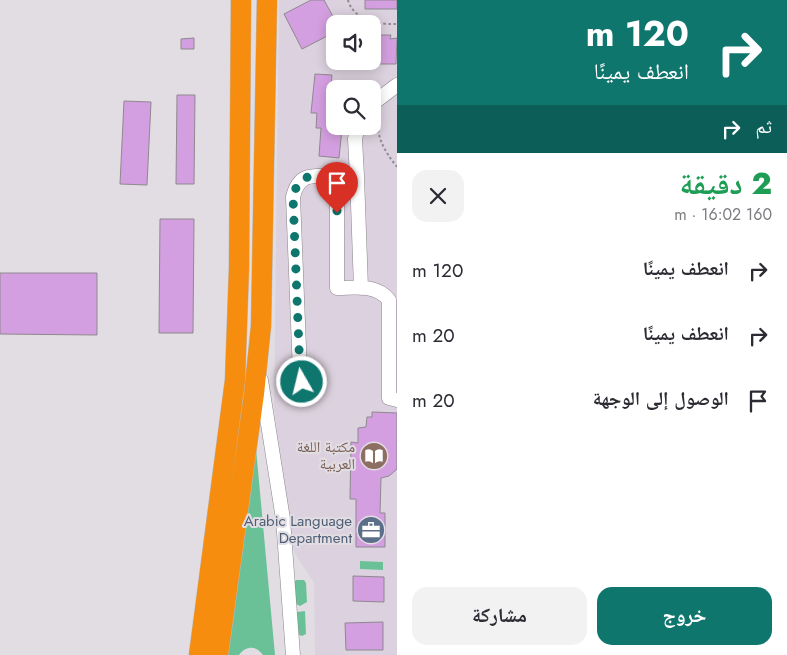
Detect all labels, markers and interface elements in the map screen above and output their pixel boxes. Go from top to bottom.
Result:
text: 120 m [586,9,689,59]
map controls [326,15,381,135]
button: sound [326,15,381,70]
icon: right [707,20,772,85]
text: انعطف يمينًا [594,55,689,87]
button: search [326,80,381,135]
text: ثم [755,113,772,140]
icon: right [717,115,745,143]
pin [316,162,358,213]
text: 2 دقيقة [680,162,772,205]
icon: arrive [323,169,351,197]
button: close [412,170,464,222]
text: 160 m · 16:02 [674,203,772,226]
text: انعطف يمينًا [643,255,729,282]
text: 120 m [412,257,463,284]
icon: right [744,257,772,285]
text: انعطف يمينًا [643,320,729,347]
text: 20 m [412,322,455,349]
icon: right [744,322,772,350]
position arrow [275,355,327,407]
text: الوصول إلى الوجهة [593,385,729,412]
text: 20 m [412,387,455,414]
icon: arrive [744,387,772,415]
place label: مكتبة اللغة العربية [297,436,355,475]
library icon: مكتبة اللغة العربية [359,441,389,471]
place label: Arabic Language Department [244,510,352,549]
office icon: Arabic Language Department [356,515,386,545]
button: مشاركة [412,587,587,645]
button: خروج [597,587,772,645]

